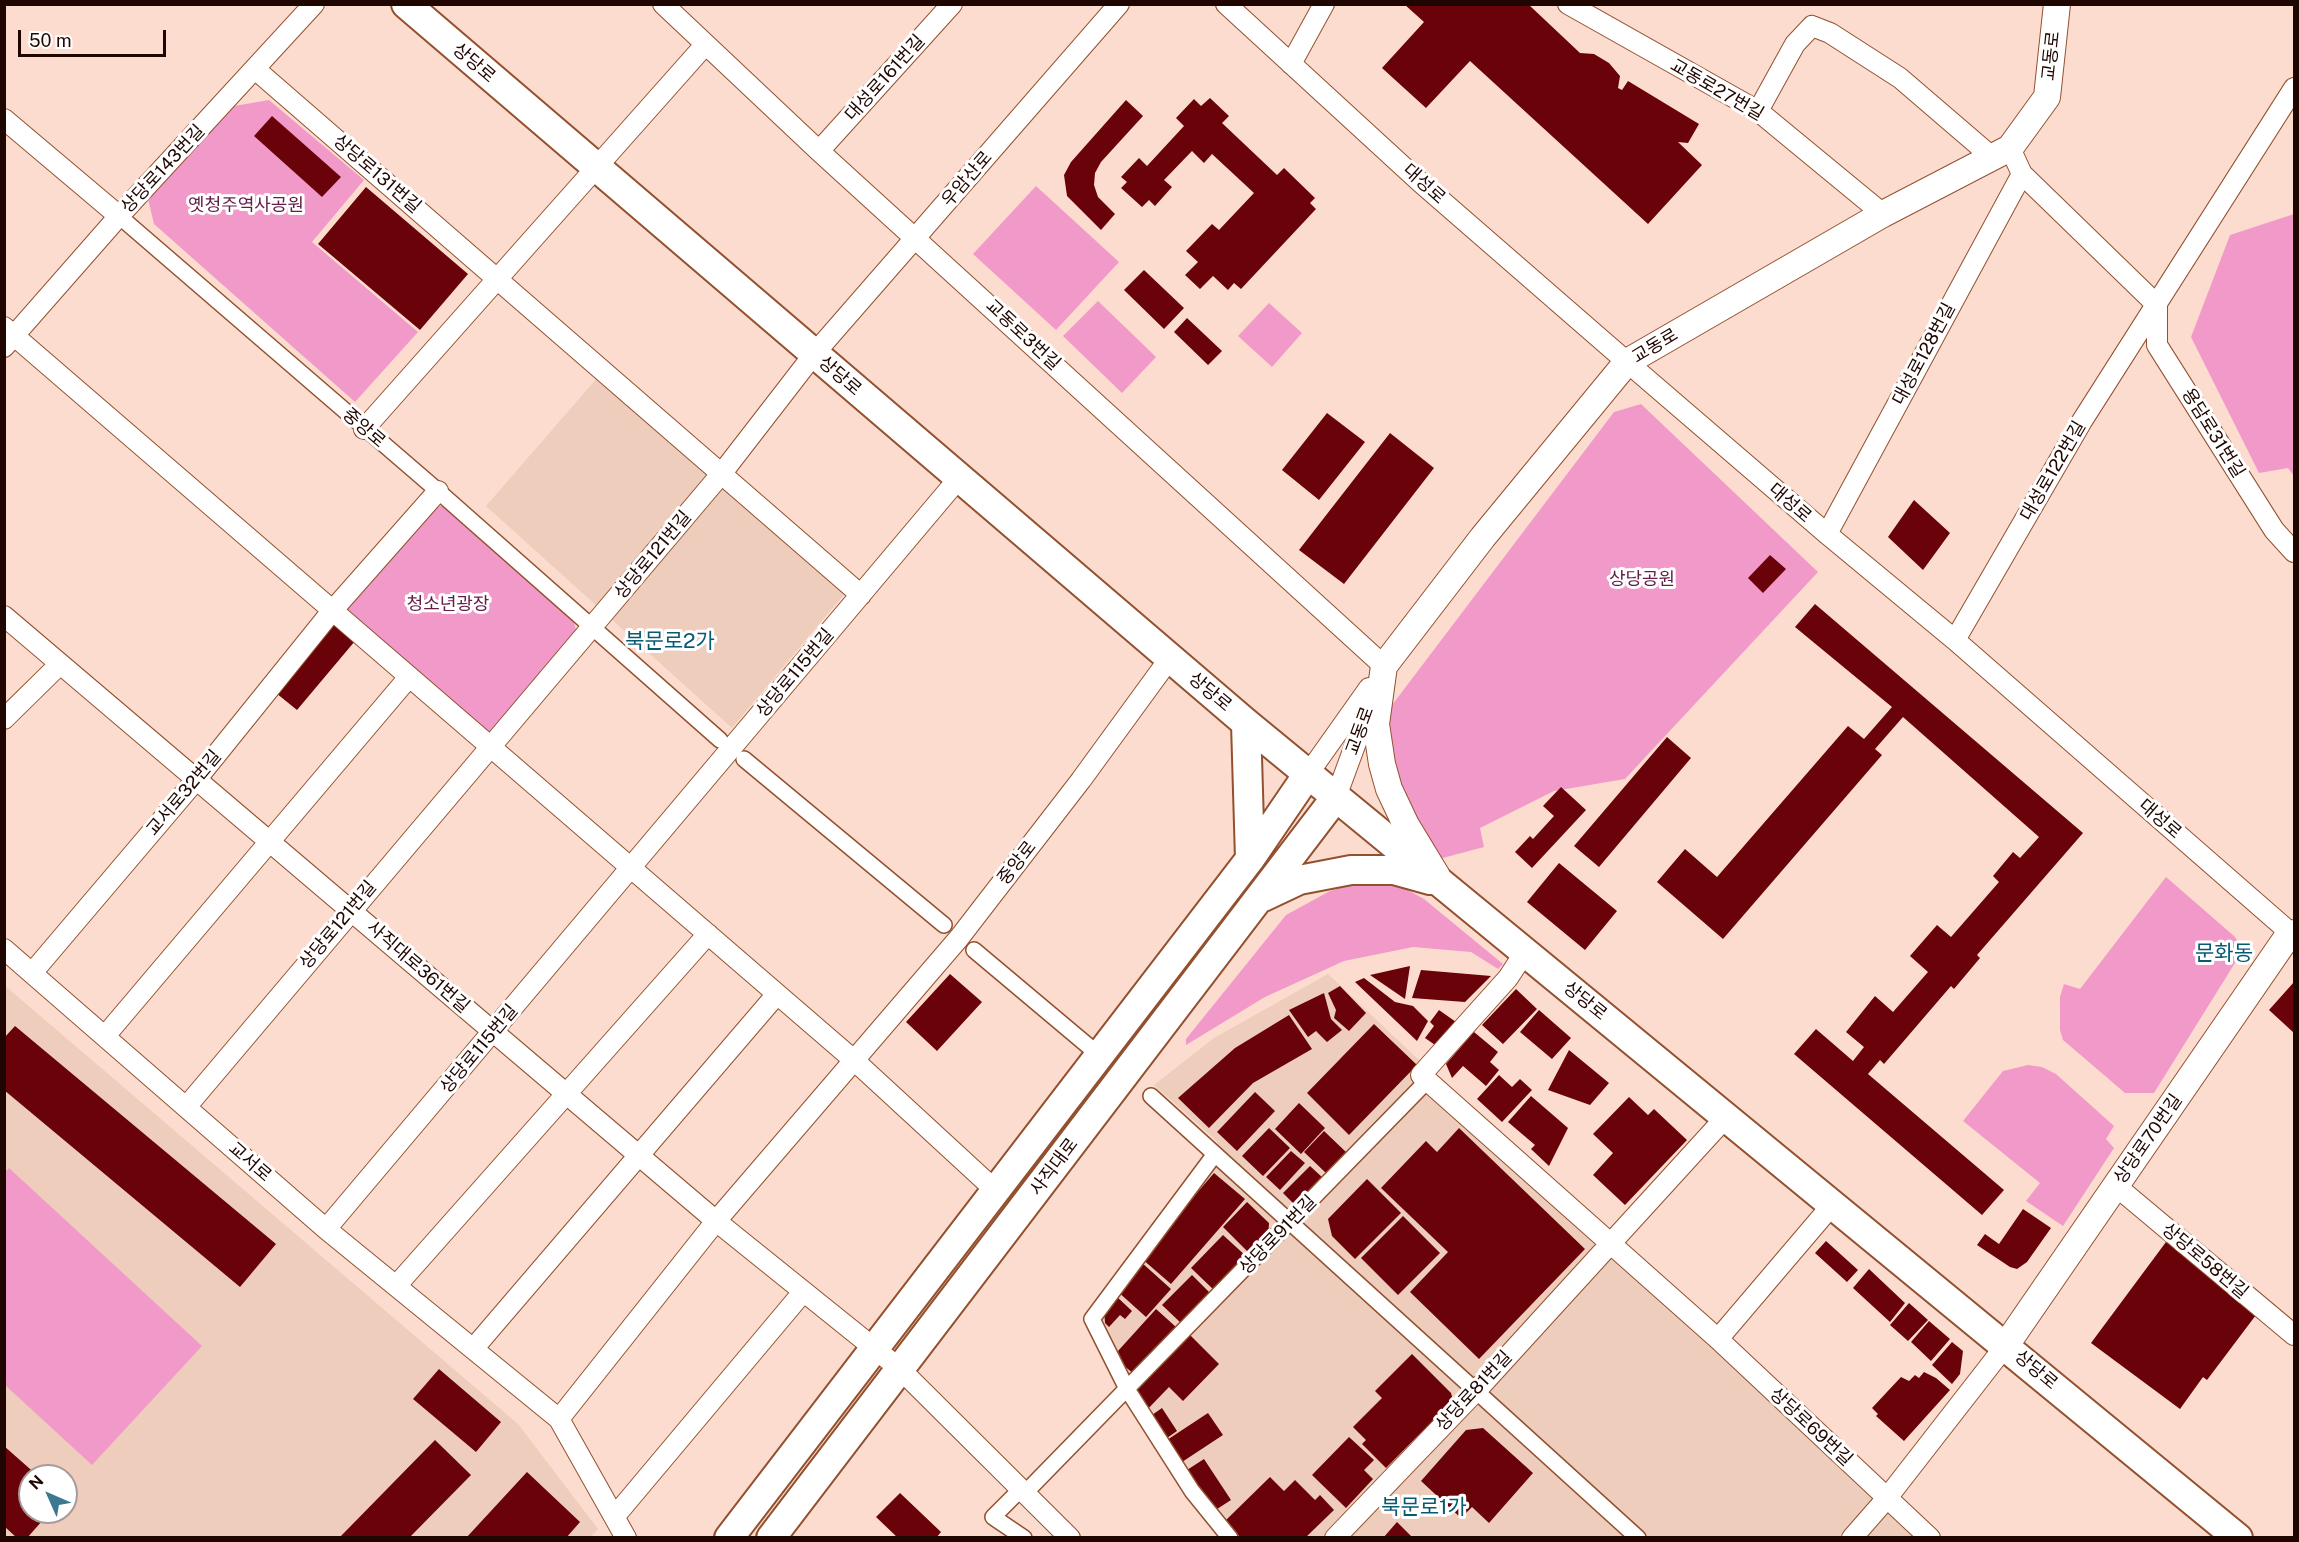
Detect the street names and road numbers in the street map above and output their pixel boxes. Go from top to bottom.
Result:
street label: 대성로161번길 [841,30,929,126]
street label: 교동로 [2038,30,2064,82]
street label: 상당로 [448,39,500,87]
street label: 교동로27번길 [1666,55,1768,125]
street label: 상당로143번길 [117,120,209,218]
street label: 상당로131번길 [329,130,425,218]
street label: 우암산로 [937,147,997,211]
street label: 대성로 [1398,159,1450,209]
street label: 교동로3번길 [981,295,1065,375]
street label: 대성로128번길 [1888,299,1960,409]
street label: 교동로 [1628,324,1682,368]
street label: 상당로 [814,352,866,400]
street label: 용담로31번길 [2177,384,2249,482]
street label: 중앙로 [338,404,390,452]
street label: 대성로122번길 [2016,417,2090,525]
street label: 대성로 [1764,479,1816,527]
street label: 상당로121번길 [610,507,696,603]
street label: 상당로115번길 [752,624,838,722]
street label: 상당로 [1184,668,1236,716]
street label: 교동로 [1341,704,1379,758]
street label: 교서로32번길 [142,746,226,840]
street label: 대성로 [2134,795,2186,843]
street label: 중앙로 [993,837,1041,889]
street label: 상당로121번길 [295,877,381,973]
street label: 사직대로361번길 [362,916,474,1018]
street label: 상당로 [1559,977,1611,1025]
street label: 상당로115번길 [436,1000,522,1098]
street label: 상당로70번길 [2109,1090,2187,1188]
street label: 사직대로 [1025,1134,1083,1200]
street label: 교서로 [224,1138,276,1186]
street label: 상당로91번길 [1235,1191,1321,1279]
street label: 상당로58번길 [2157,1219,2253,1303]
street label: 상당로81번길 [1431,1346,1517,1436]
street label: 상당로 [2010,1346,2062,1394]
street label: 상당로69번길 [1765,1383,1857,1471]

